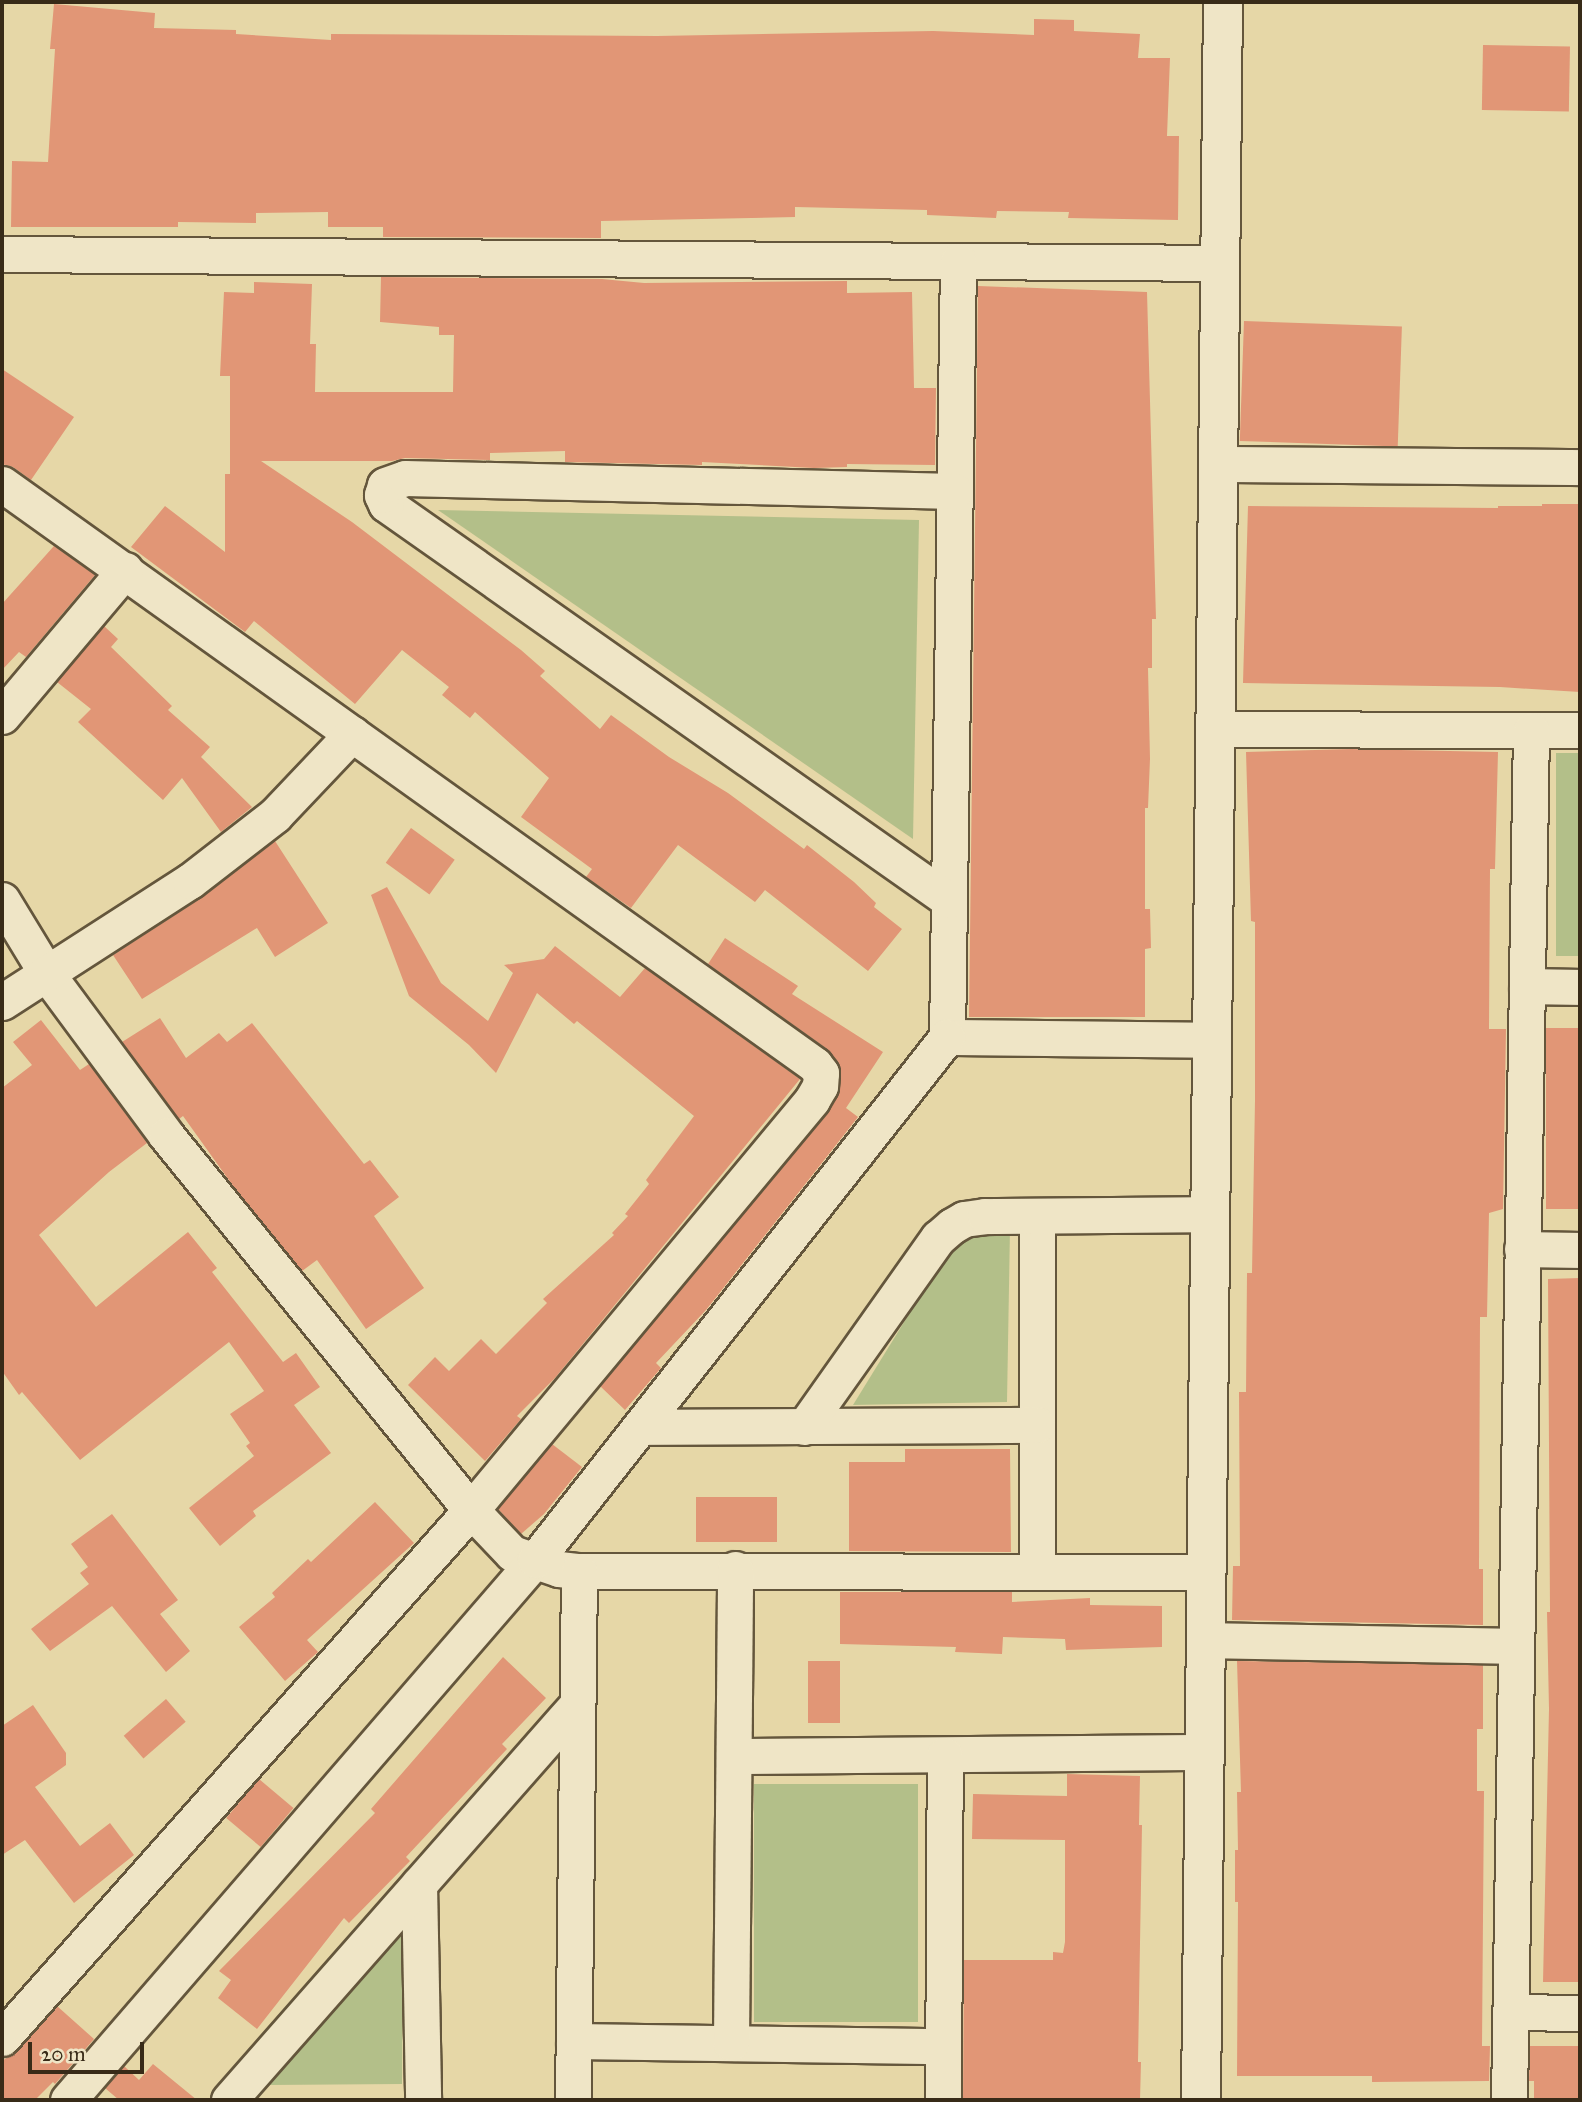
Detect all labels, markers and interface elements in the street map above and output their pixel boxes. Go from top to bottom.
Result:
scale bar [32,2028,147,2072]
text: 20 m [41,2041,86,2067]

